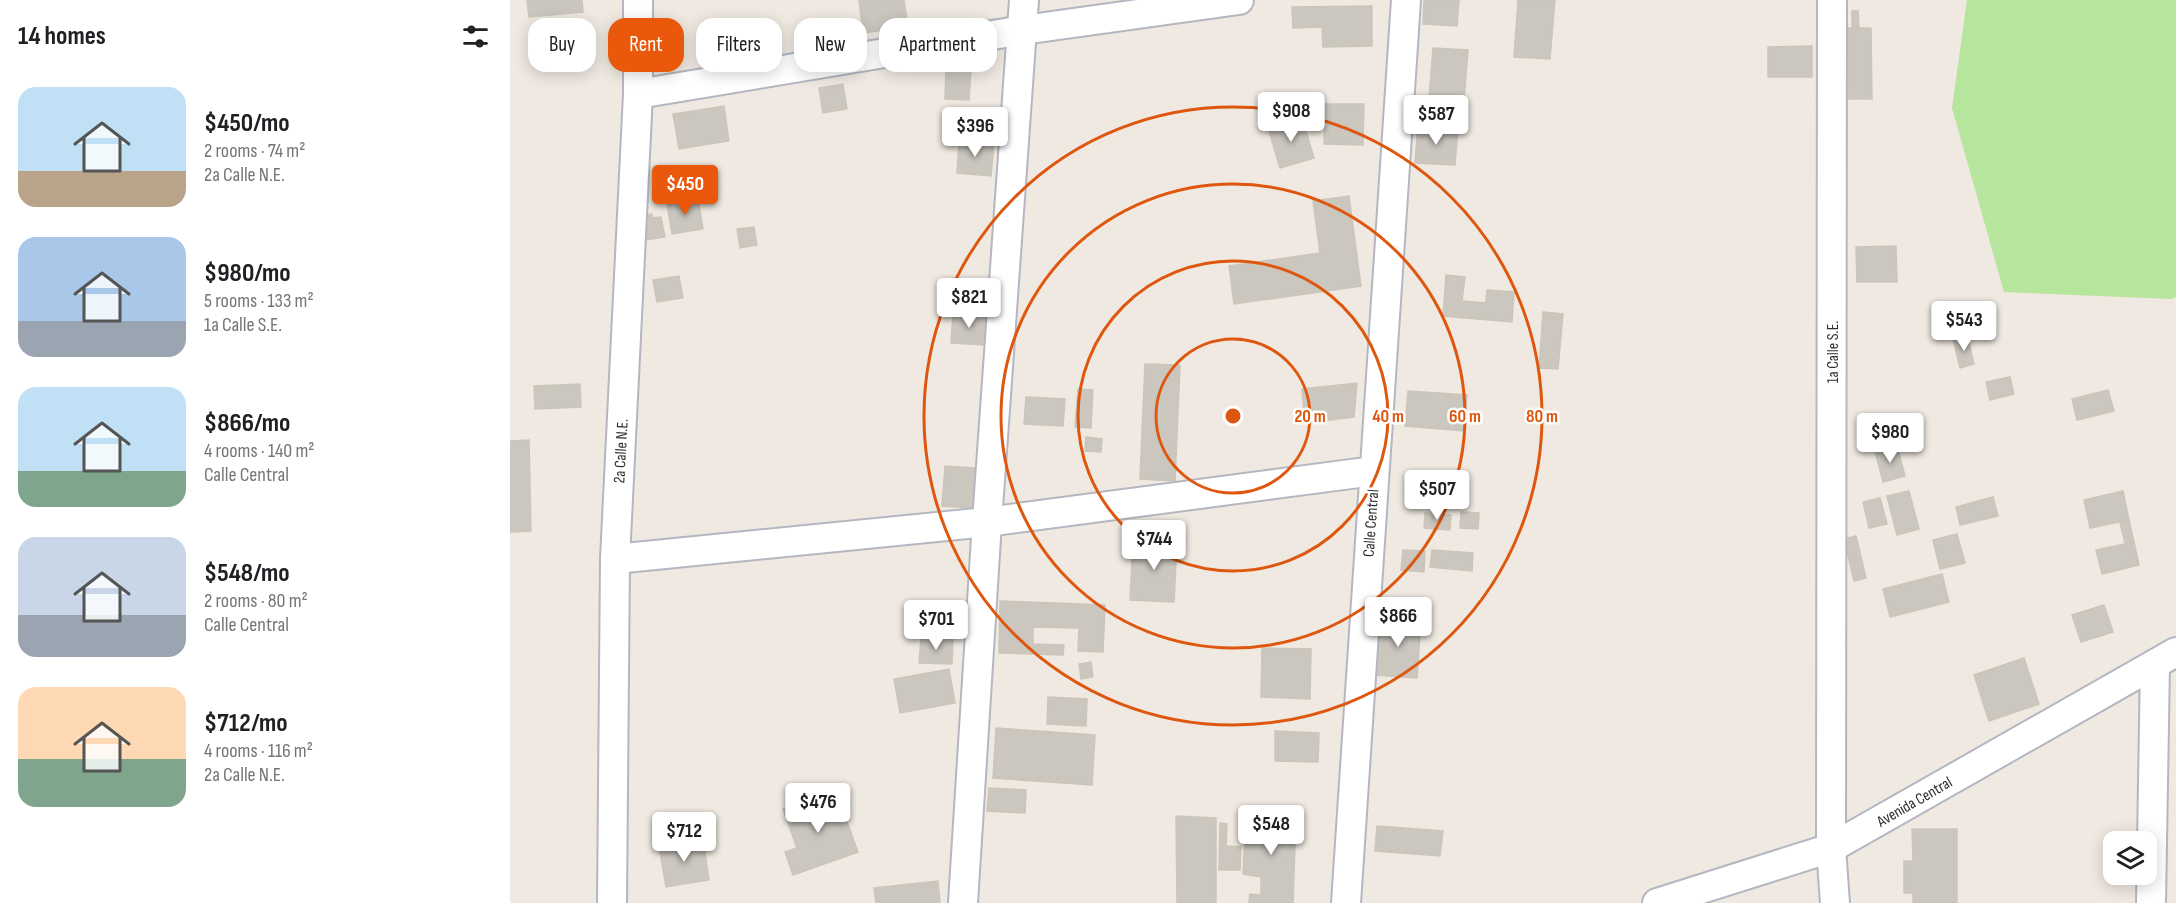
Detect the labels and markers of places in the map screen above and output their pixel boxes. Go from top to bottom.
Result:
pin: $908 [1255,92,1327,143]
pin: $587 [1400,95,1472,146]
pin: $396 [939,107,1011,158]
pin: $450 [649,165,721,216]
pin: $821 [933,278,1005,329]
pin: $543 [1928,301,2000,352]
centre of rings [1223,406,1243,426]
pin: $980 [1854,413,1926,464]
pin: $507 [1401,470,1473,521]
pin: $744 [1118,520,1190,571]
pin: $866 [1362,597,1434,648]
pin: $701 [900,600,972,651]
pin: $476 [782,783,854,834]
pin: $548 [1235,805,1307,856]
pin: $712 [648,812,720,863]

